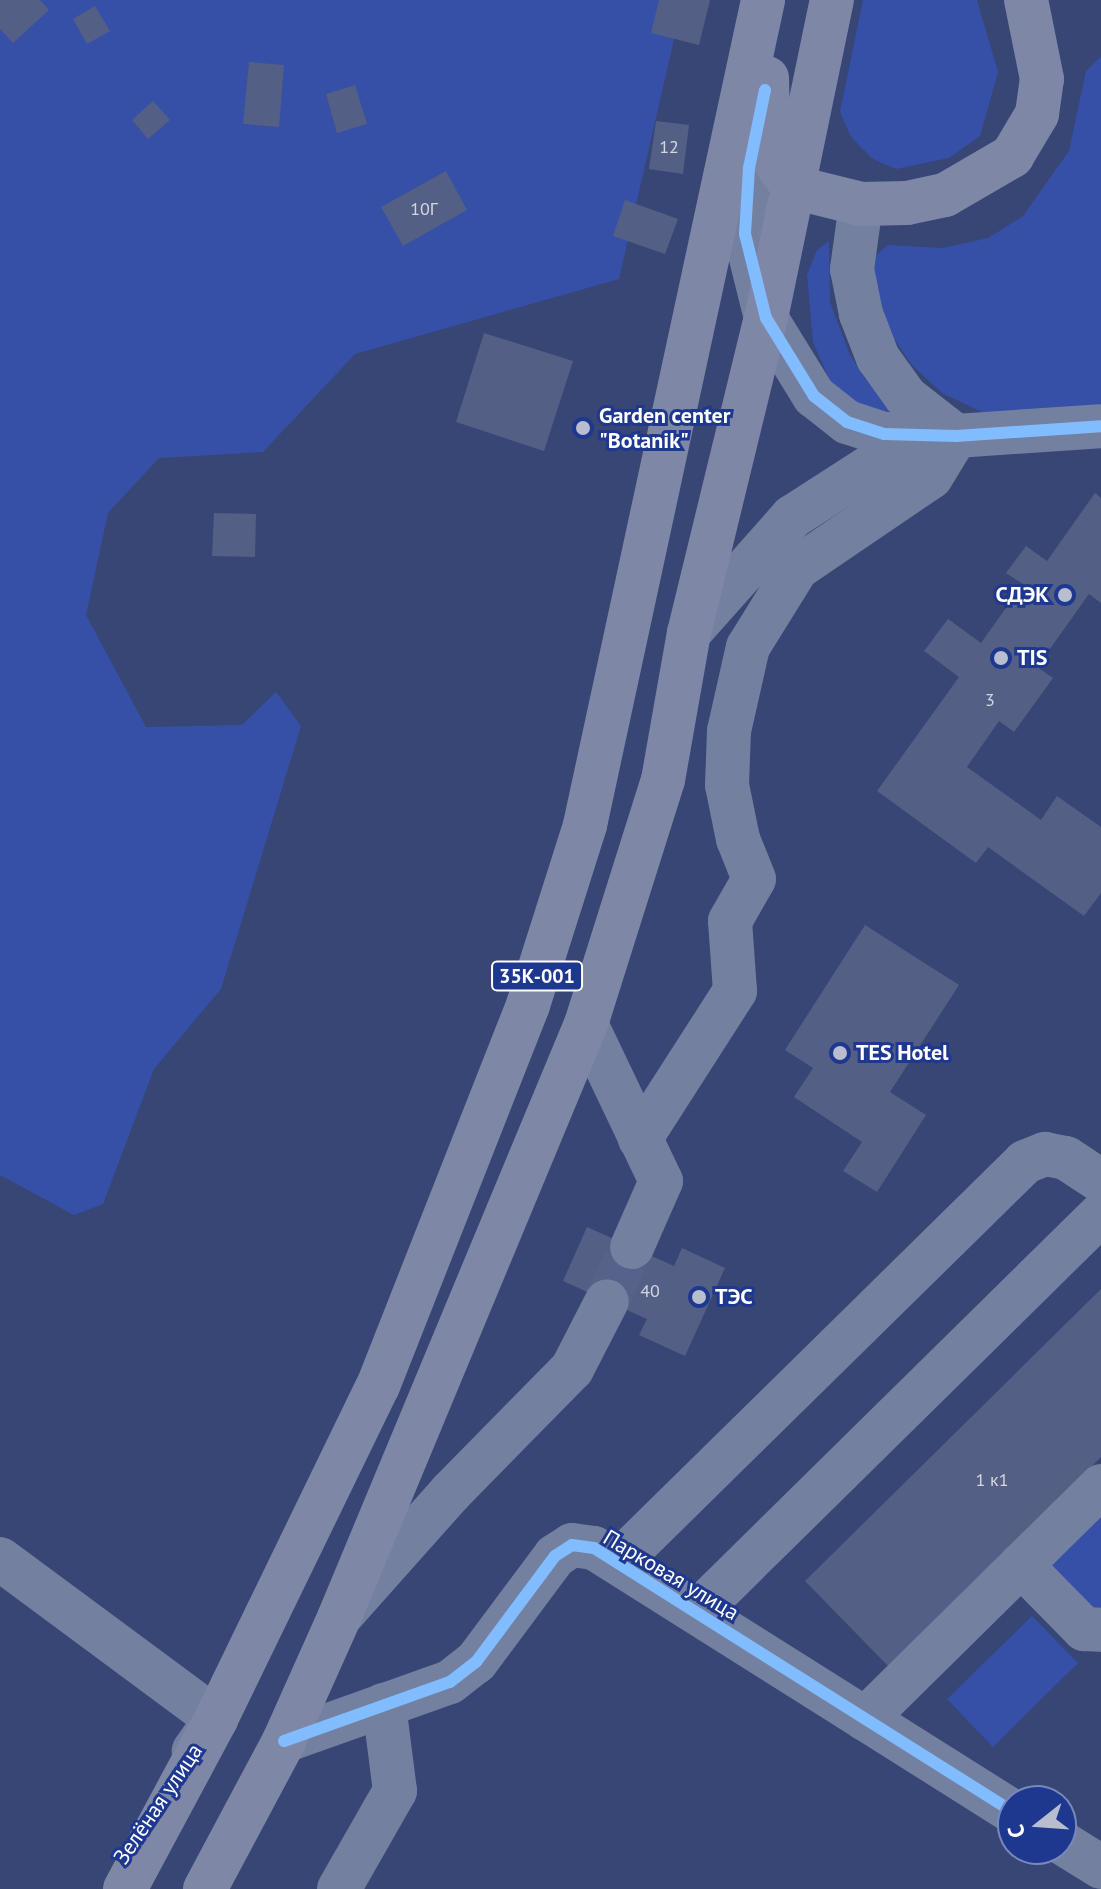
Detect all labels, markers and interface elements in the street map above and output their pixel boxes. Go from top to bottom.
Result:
house number: 12 [659,136,679,158]
house number: 10Г [410,198,438,220]
place label: Garden center "Botanik" [599,402,730,454]
marker: Garden center "Botanik" [574,419,592,437]
place label: СДЭК [995,582,1049,608]
marker: СДЭК [1056,586,1074,604]
place label: TIS [1017,645,1047,671]
marker: TIS [992,649,1010,667]
house number: 3 [985,689,995,711]
road number: 35К-001 [491,960,583,992]
place label: TES Hotel [856,1040,949,1066]
marker: TES Hotel [831,1044,849,1062]
house number: 40 [640,1280,660,1302]
place label: ТЭС [715,1284,753,1310]
marker: ТЭС [690,1288,708,1306]
house number: 1 к1 [975,1469,1009,1491]
street label: Парковая улица [598,1524,744,1626]
street label: Зелёная улица [108,1739,208,1869]
north arrow [997,1785,1077,1865]
text: С [1001,1821,1031,1841]

